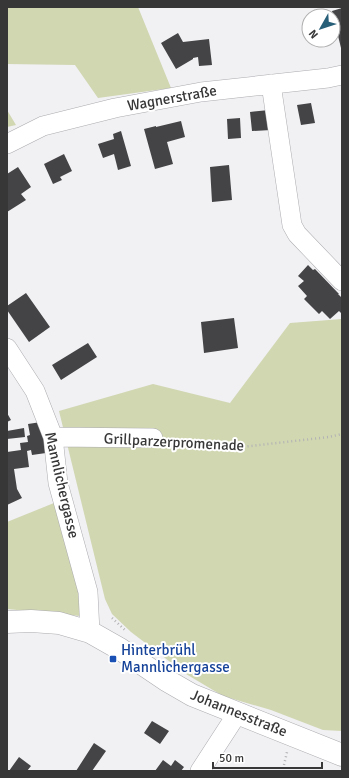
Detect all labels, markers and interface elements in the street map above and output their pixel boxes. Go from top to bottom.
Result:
north arrow [301,8,341,48]
text: N [306,27,321,41]
street label: Wagnerstraße [126,81,218,115]
street label: Grillparzerpromenade [103,429,245,455]
street label: Mannlichergasse [41,430,83,540]
place label: Hinterbrühl Mannlichergasse [121,641,230,676]
marker: Hinterbrühl Mannlichergasse [108,654,118,664]
street label: Johannesstraße [188,685,290,741]
scale bar [213,744,322,770]
text: 50 m [219,751,244,766]

